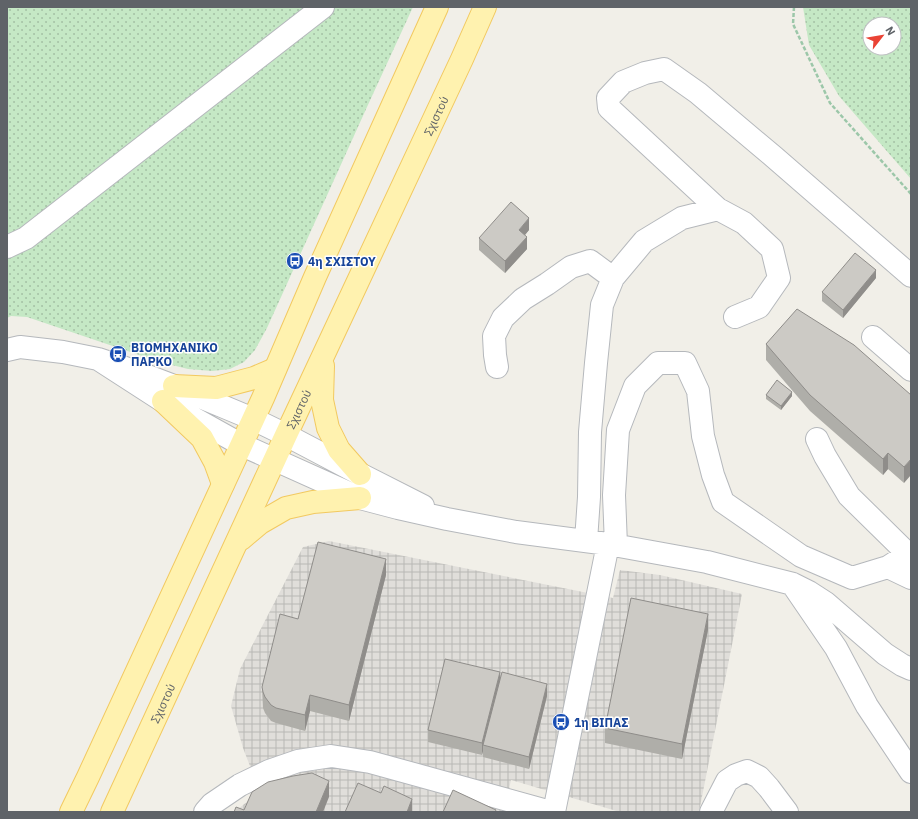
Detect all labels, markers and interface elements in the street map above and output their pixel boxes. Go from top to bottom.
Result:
north arrow [862,16,902,56]
text: N [883,24,899,38]
street label: Σχιστού [420,93,451,138]
bus stop icon: 4η ΣΧΙΣΤΟΥ [285,251,305,271]
place label: 4η ΣΧΙΣΤΟΥ [308,254,376,269]
place label: ΒΙΟΜΗΧΑΝΙΚΟ ΠΑΡΚΟ [131,340,218,369]
bus stop icon: ΒΙΟΜΗΧΑΝΙΚΟ ΠΑΡΚΟ [108,344,128,364]
street label: Σχιστού [282,387,314,431]
street label: Σχιστού [147,681,178,725]
bus stop icon: 1η ΒΙΠΑΣ [551,712,571,732]
place label: 1η ΒΙΠΑΣ [574,715,629,730]

